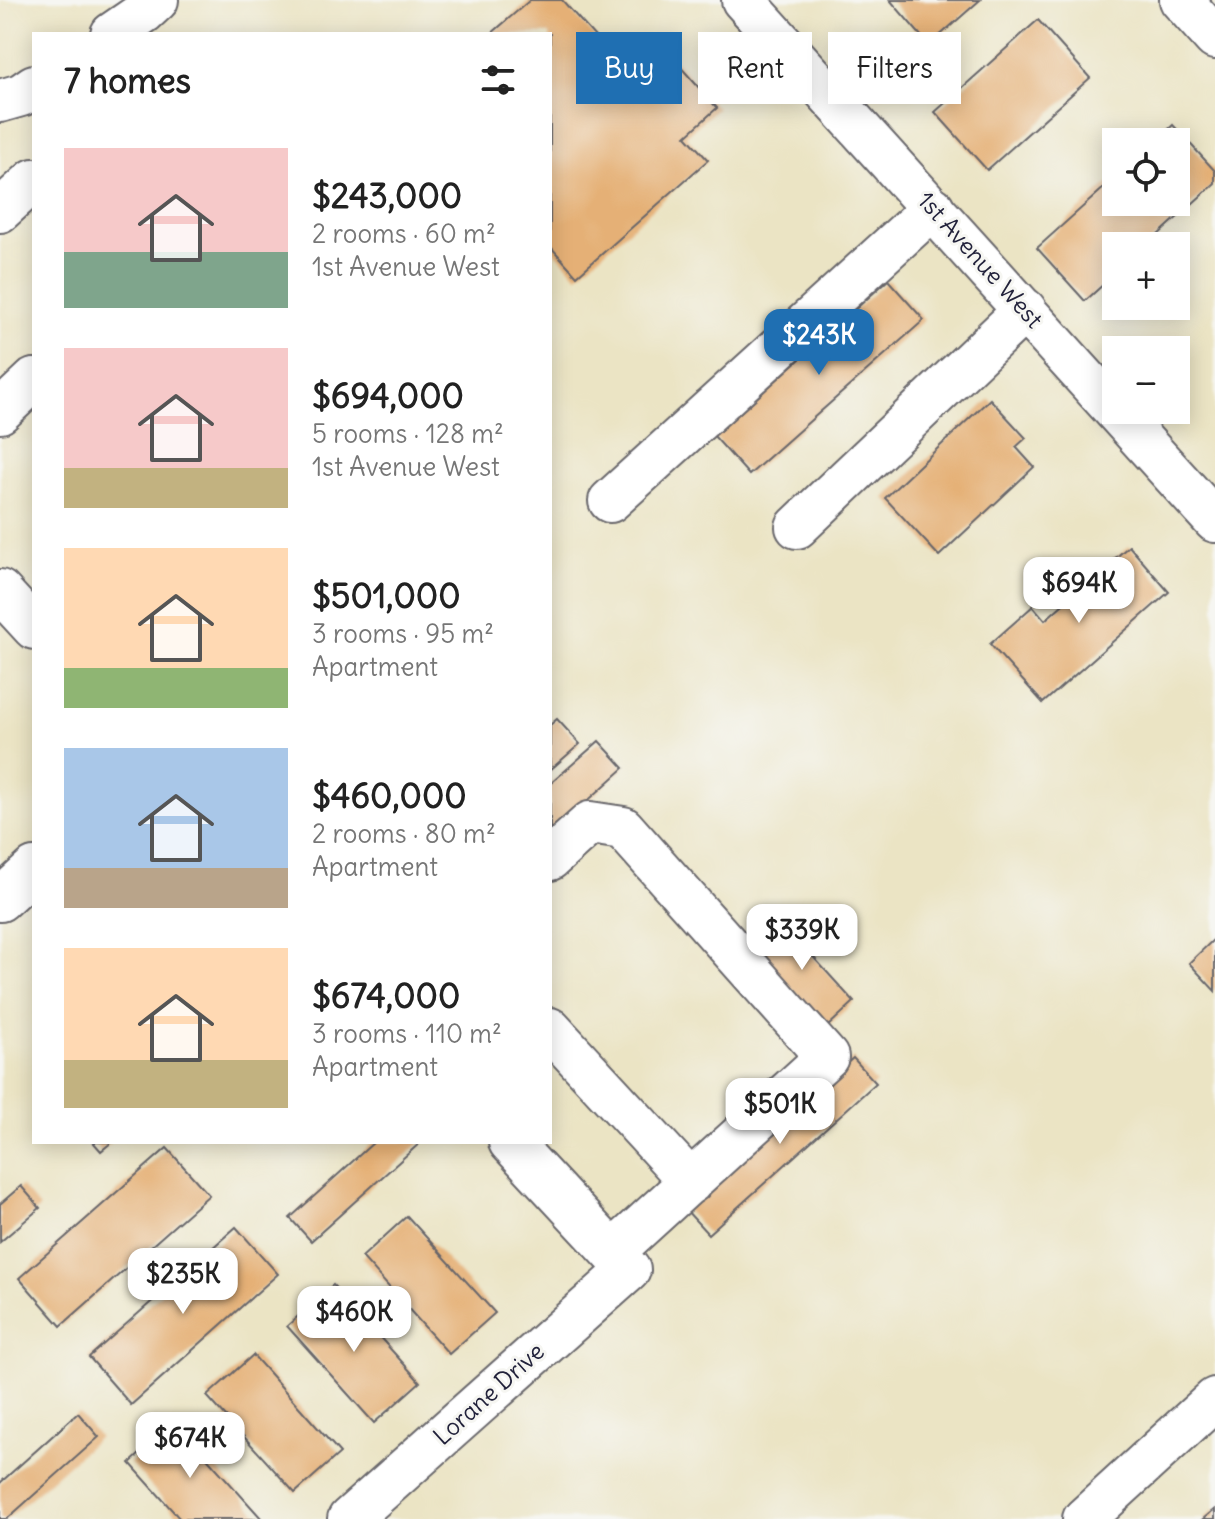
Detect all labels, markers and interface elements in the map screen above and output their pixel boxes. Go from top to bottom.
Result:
chip: Buy [576,32,682,104]
chip: Rent [698,32,812,104]
chip: Filters [828,32,961,104]
icon: filters [476,58,520,102]
text: 7 homes [64,59,191,102]
map controls [1102,128,1190,424]
button: locate [1102,128,1190,216]
text: $243,000 [312,174,462,217]
icon: home [128,180,224,276]
street label: 1st Avenue West [912,185,1050,334]
text: 2 rooms · 60 m² [312,217,496,250]
button: + [1102,232,1190,320]
text: 1st Avenue West [312,250,500,283]
pin: $243K [763,309,875,377]
text: $243K [782,318,856,351]
button: − [1102,336,1190,424]
text: $694,000 [312,374,464,417]
icon: home [128,380,224,476]
text: 5 rooms · 128 m² [312,417,504,450]
text: 1st Avenue West [312,450,500,483]
pin: $694K [1023,557,1135,625]
text: $694K [1041,566,1117,599]
text: $501,000 [312,574,461,617]
icon: home [128,580,224,676]
text: 3 rooms · 95 m² [312,617,494,650]
text: Apartment [312,650,438,683]
text: $460,000 [312,774,467,817]
icon: home [128,780,224,876]
text: 2 rooms · 80 m² [312,817,496,850]
text: Apartment [312,850,438,883]
pin: $339K [746,904,858,972]
text: $339K [765,913,839,946]
text: $674,000 [312,974,460,1017]
icon: home [128,980,224,1076]
text: 3 rooms · 110 m² [312,1017,502,1050]
text: Apartment [312,1050,438,1083]
pin: $501K [724,1078,836,1146]
text: $501K [744,1087,816,1120]
pin: $235K [127,1248,239,1316]
text: $235K [146,1257,220,1290]
pin: $460K [298,1286,410,1354]
text: $460K [315,1295,393,1328]
street label: Lorane Drive [427,1336,550,1451]
pin: $674K [134,1412,246,1480]
text: $674K [154,1421,226,1454]

